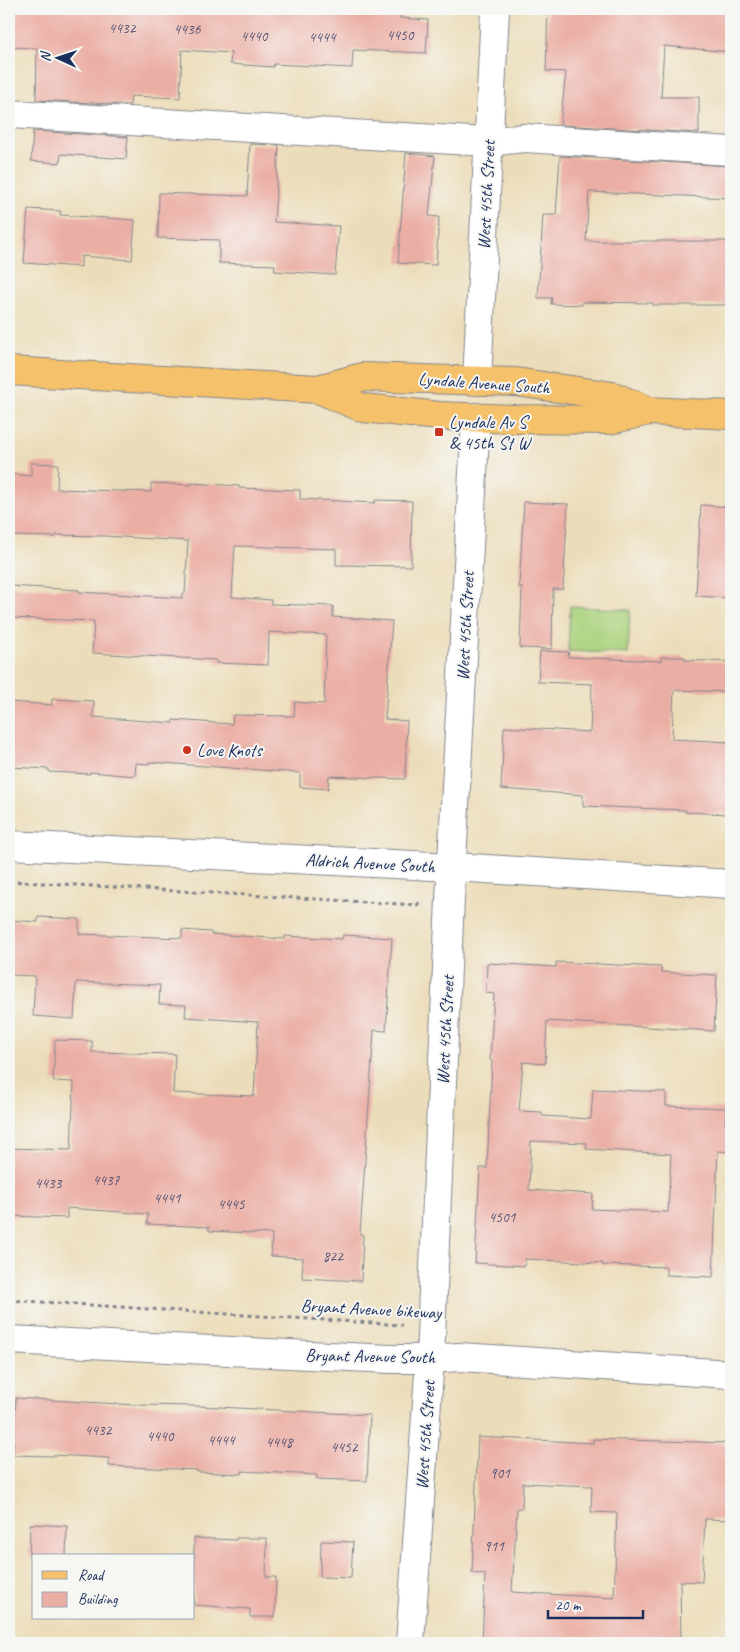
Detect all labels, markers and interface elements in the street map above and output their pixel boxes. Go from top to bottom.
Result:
house number: 4432 [108,19,137,38]
house number: 4436 [173,20,202,39]
house number: 4450 [386,26,415,45]
house number: 4440 [240,27,269,46]
house number: 4444 [308,28,337,47]
north arrow [32,32,82,82]
text: N [37,50,54,62]
street label: West 45th Street [472,138,500,250]
street label: Lyndale Avenue South [418,367,551,399]
place label: Lyndale Av S & 45th St W [449,411,532,454]
marker: Lyndale Av S & 45th St W [433,426,445,438]
street label: West 45th Street [451,569,479,681]
place label: Love Knots [197,739,263,761]
marker: Love Knots [181,744,193,756]
street label: Aldrich Avenue South [305,849,436,877]
street label: West 45th Street [431,973,459,1085]
house number: 4437 [92,1171,121,1190]
house number: 4433 [34,1174,63,1193]
house number: 4441 [153,1189,182,1208]
house number: 4445 [217,1195,246,1214]
house number: 4501 [488,1208,517,1227]
house number: 822 [323,1247,344,1266]
street label: Bryant Avenue bikeway [300,1294,444,1324]
street label: Bryant Avenue South [305,1344,436,1368]
street label: West 45th Street [410,1378,440,1490]
house number: 4432 [84,1421,113,1440]
house number: 4440 [146,1427,175,1446]
house number: 4444 [207,1431,236,1450]
house number: 4448 [265,1433,294,1452]
house number: 4452 [330,1438,359,1457]
house number: 901 [490,1464,511,1483]
house number: 911 [484,1537,505,1556]
legend [32,1554,195,1620]
text: Road [78,1566,105,1585]
scale bar [548,1587,642,1619]
text: Building [78,1590,118,1609]
text: 20 m [555,1596,582,1615]

